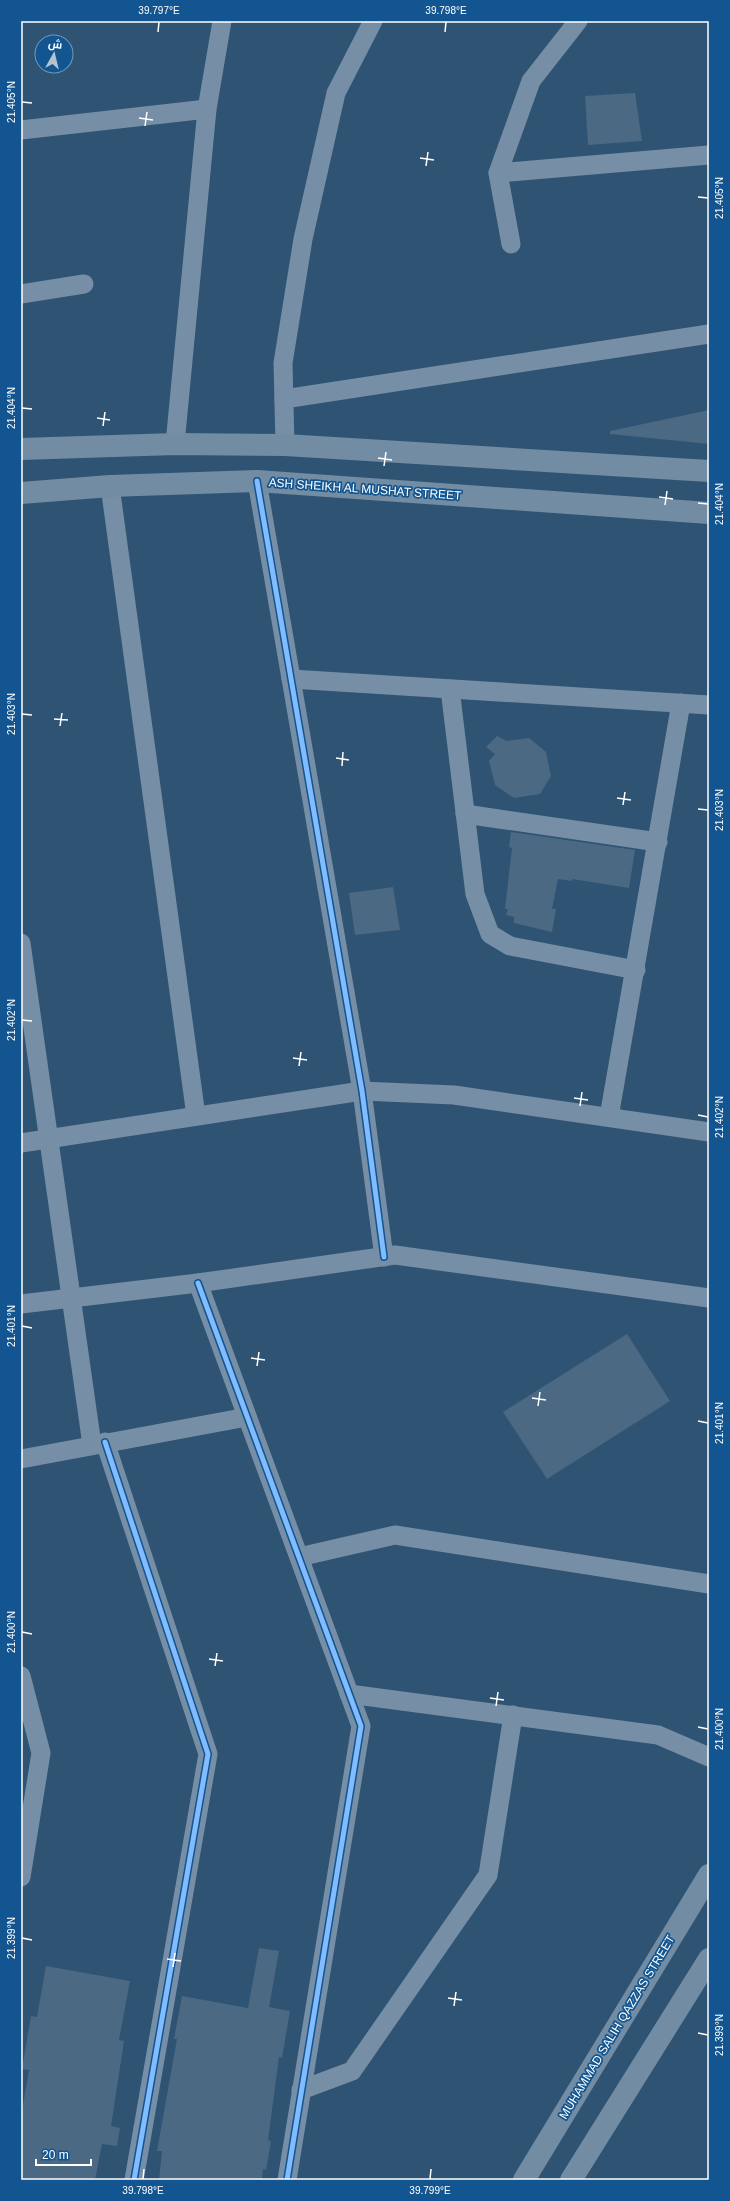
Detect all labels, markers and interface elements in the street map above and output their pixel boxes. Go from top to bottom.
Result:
text: 39.797°E [138,5,180,16]
text: 39.798°E [425,5,467,16]
north arrow [34,34,74,74]
text: ش [47,37,63,52]
text: 21.405°N [6,81,17,123]
text: 21.405°N [714,177,725,219]
text: 21.404°N [6,387,17,429]
street label: ASH SHEIKH AL MUSHAT STREET [268,475,462,503]
text: 21.404°N [714,483,725,525]
text: 21.403°N [6,693,17,735]
text: 21.403°N [714,789,725,831]
text: 21.402°N [6,999,17,1041]
text: 21.402°N [714,1096,725,1138]
text: 21.401°N [6,1305,17,1347]
text: 21.401°N [714,1402,725,1444]
text: 21.400°N [6,1611,17,1653]
text: 21.400°N [714,1708,725,1750]
text: 21.399°N [6,1917,17,1959]
street label: MUHAMMAD SALIH QAZZAS STREET [556,1932,678,2121]
text: 21.399°N [714,2014,725,2056]
scale bar [36,2141,91,2167]
text: 20 m [42,2148,69,2162]
text: 39.798°E [122,2185,164,2196]
text: 39.799°E [409,2185,451,2196]

